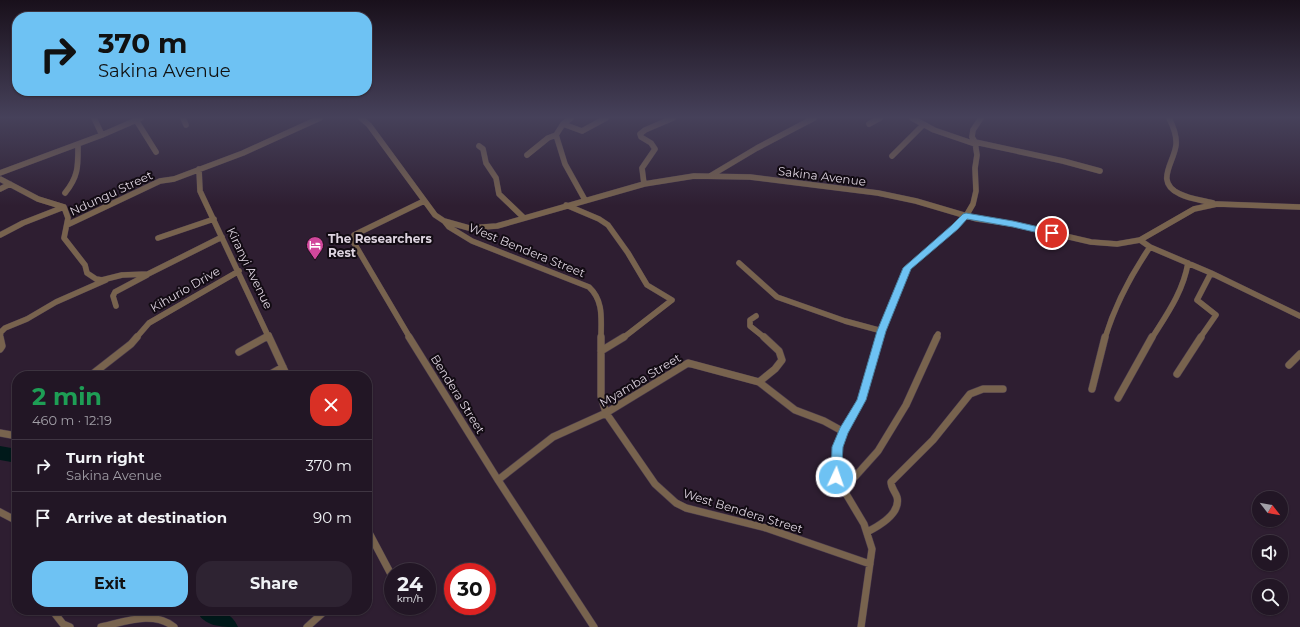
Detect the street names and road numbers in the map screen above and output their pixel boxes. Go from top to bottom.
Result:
street label: Sakina Avenue [777,163,867,189]
street label: Ndungu Street [67,167,155,219]
street label: West Bendera Street [467,220,588,280]
street label: Kiranyi Avenue [224,225,276,311]
street label: Kihurio Drive [147,263,223,315]
street label: Myamba Street [597,350,683,410]
street label: Bendera Street [428,352,488,437]
street label: West Bendera Street [681,486,805,536]

